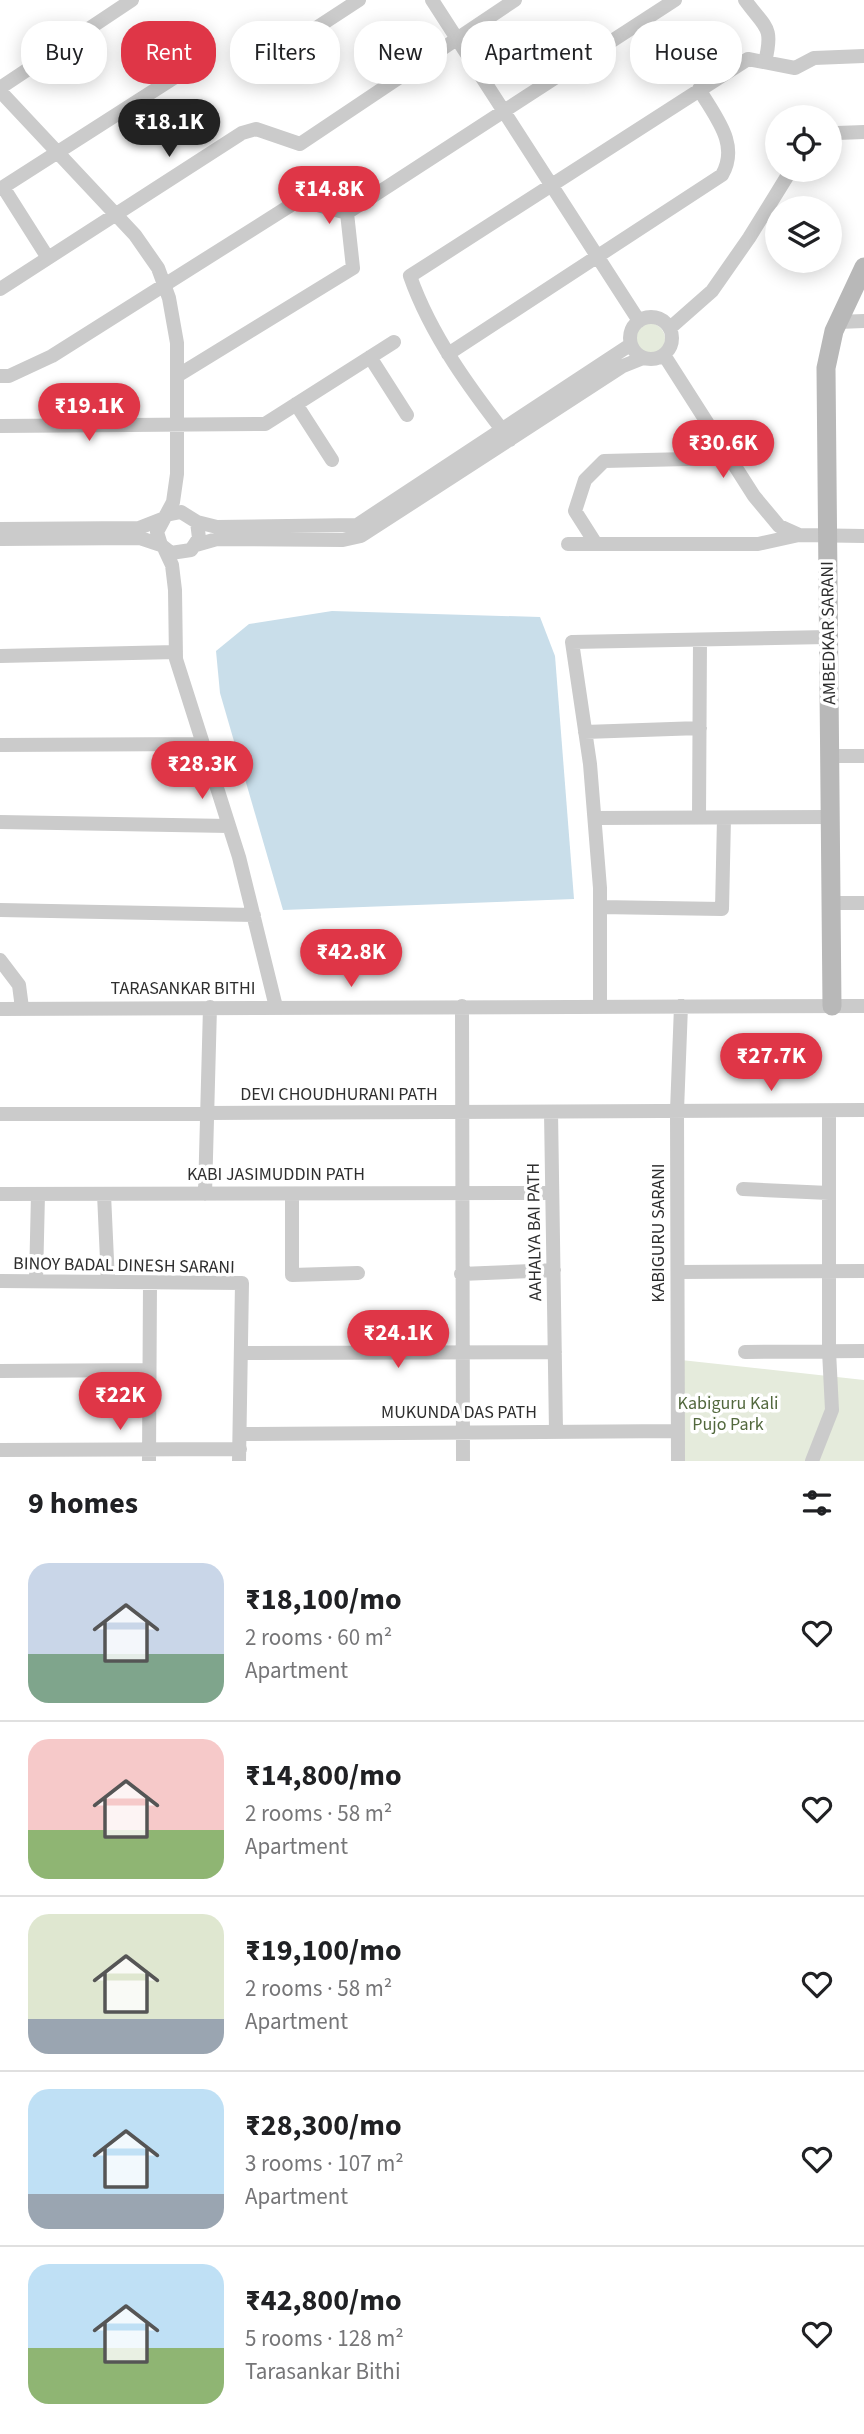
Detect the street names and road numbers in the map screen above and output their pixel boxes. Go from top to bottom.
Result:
street label: AMBEDKAR SARANI [815,561,842,705]
street label: TARASANKAR BITHI [111,976,255,1001]
street label: DEVI CHOUDHURANI PATH [240,1082,438,1107]
street label: KABI JASIMUDDIN PATH [187,1162,365,1187]
street label: AAHALYA BAI PATH [521,1163,548,1301]
street label: KABIGURU SARANI [646,1163,671,1303]
street label: BINOY BADAL DINESH SARANI [13,1251,235,1280]
street label: MUKUNDA DAS PATH [381,1400,537,1425]

